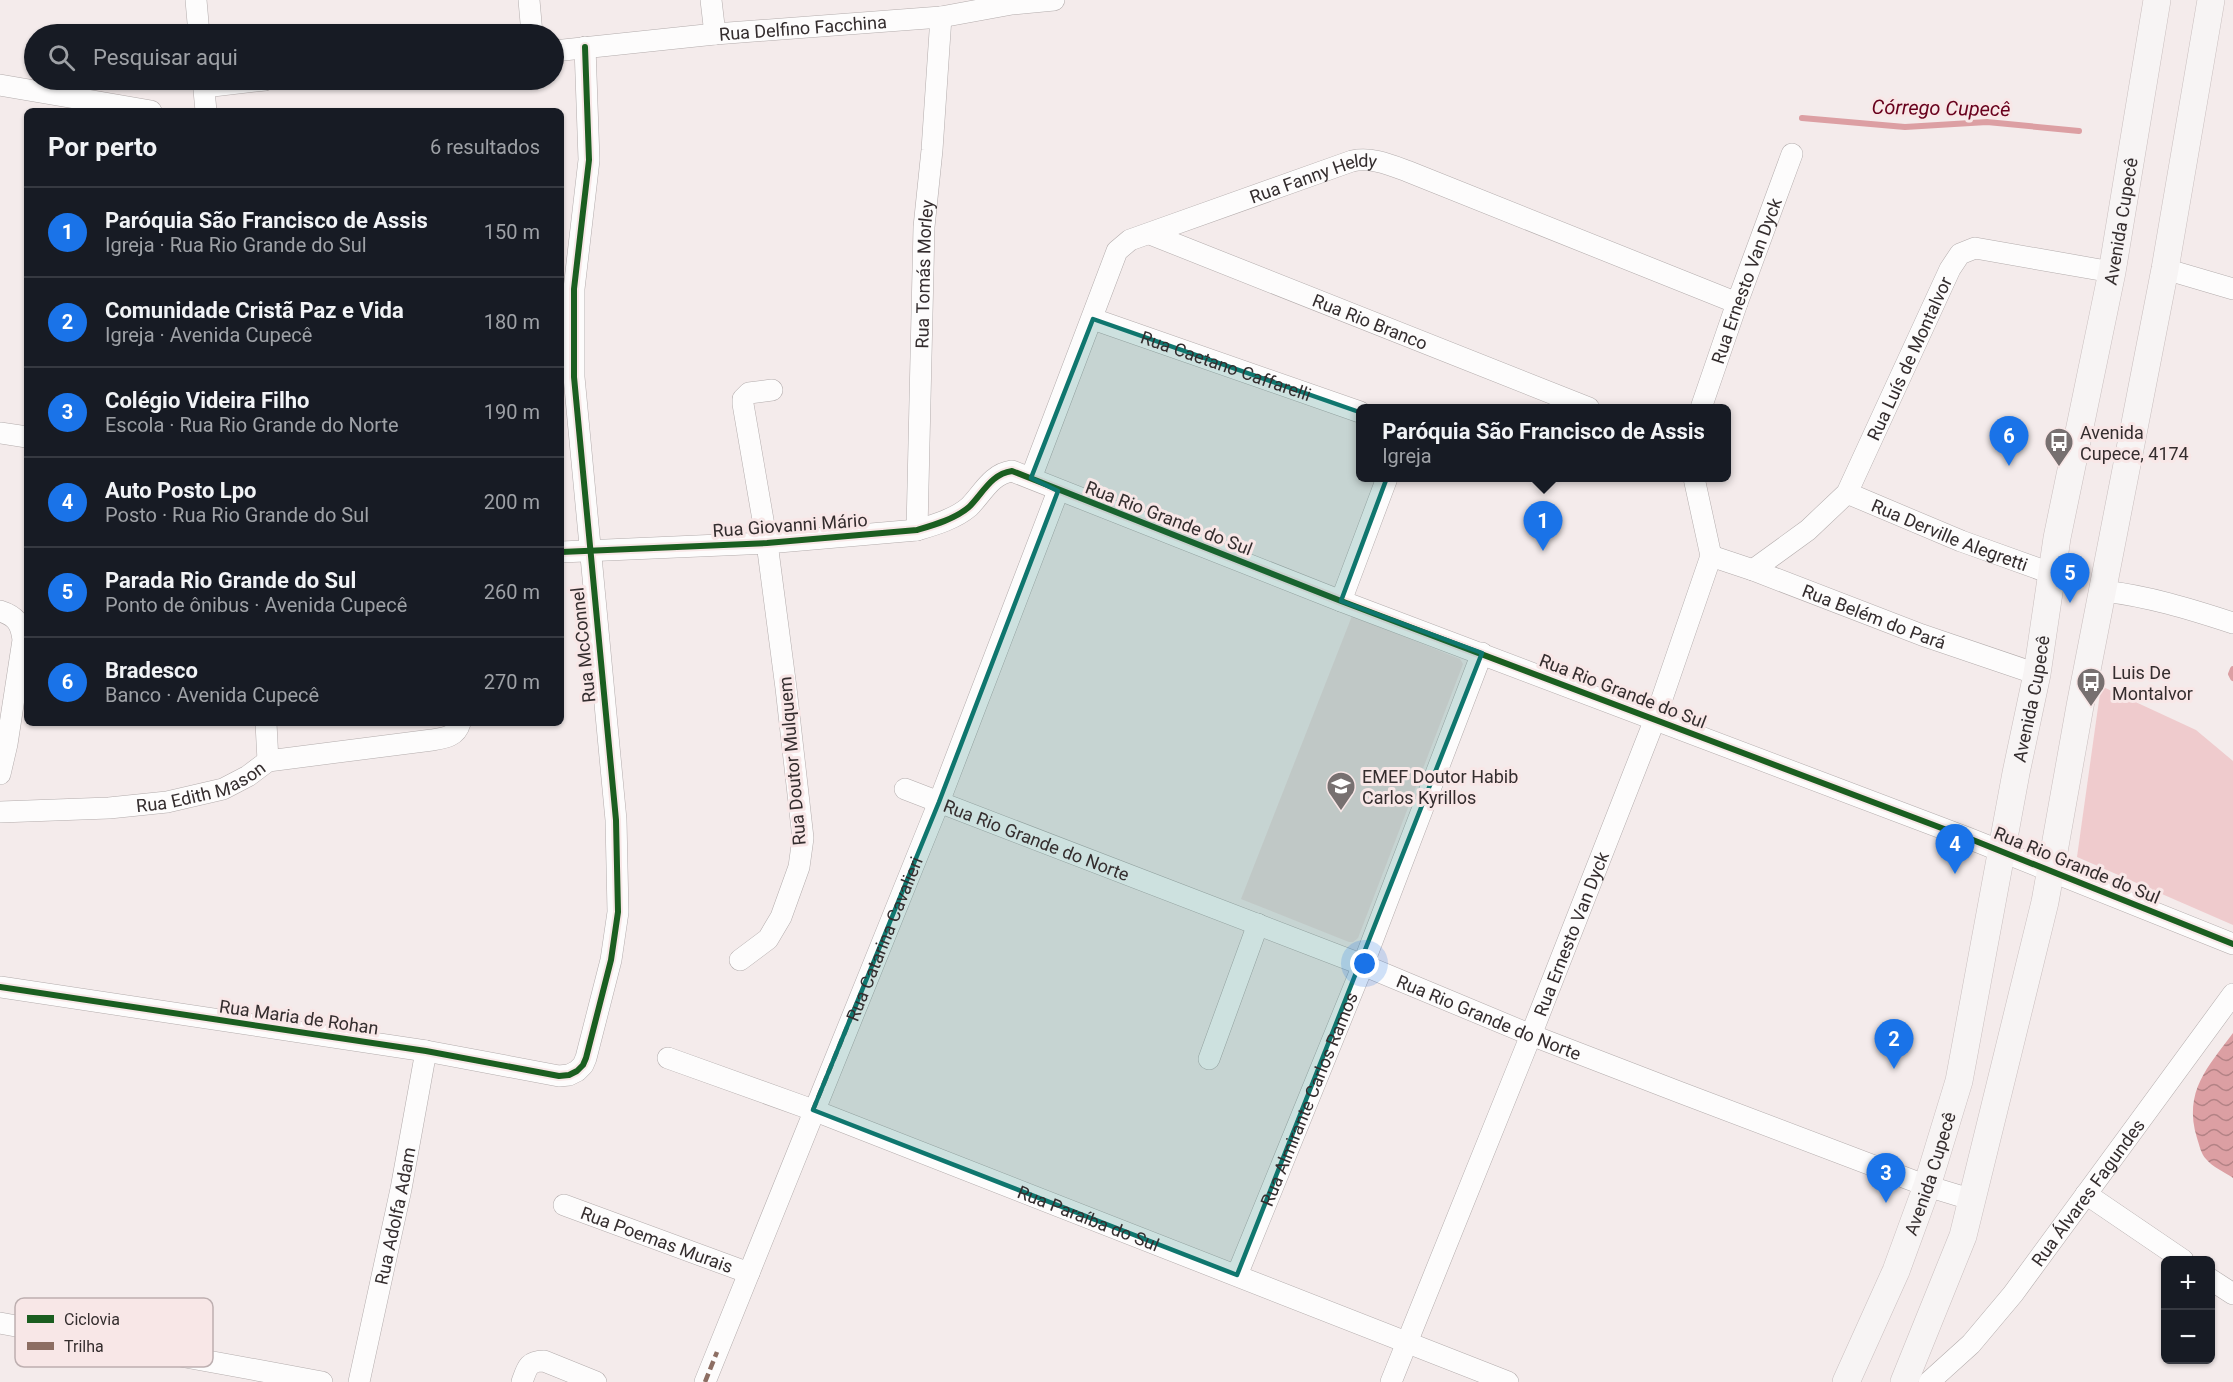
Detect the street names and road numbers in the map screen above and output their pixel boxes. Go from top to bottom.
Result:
street label: Rua Delfino Facchina [718,11,887,44]
street label: Rua Fanny Heldy [1247,149,1379,207]
street label: Avenida Cupecê [2099,156,2141,287]
street label: Rua Ernesto Van Dyck [1706,194,1786,366]
street label: Rua Tomás Morley [911,198,937,349]
street label: Rua Luís de Montalvor [1862,273,1956,444]
street label: Rua Rio Branco [1310,289,1431,354]
street label: Rua Caetano Caffarelli [1138,326,1314,405]
street label: Rua Rio Grande do Sul [1082,476,1256,560]
street label: Rua Derville Alegretti [1869,494,2031,575]
street label: Rua Giovanni Mário [712,509,868,541]
street label: Rua Belém do Pará [1799,580,1949,653]
street label: Rua McConnel [566,586,600,704]
street label: Avenida Cupecê [2008,634,2053,764]
street label: Rua Rio Grande do Sul [1536,649,1710,733]
street label: Rua Doutor Mulquem [774,676,810,846]
street label: Rua Edith Mason [135,756,269,816]
street label: Rua Rio Grande do Norte [941,794,1133,885]
street label: Rua Rio Grande do Sul [1991,822,2163,908]
street label: Rua Ernesto Van Dyck [1529,848,1613,1019]
street label: Rua Catarina Cavalieri [841,853,926,1024]
street label: Rua Rio Grande do Norte [1394,970,1584,1064]
street label: Rua Almirante Carlos Ramos [1256,989,1361,1209]
street label: Rua Maria de Rohan [218,995,380,1039]
street label: Avenida Cupecê [1899,1109,1960,1238]
street label: Rua Álvares Fagundes [2027,1115,2149,1270]
street label: Rua Adolfa Adam [370,1145,419,1286]
street label: Rua Paraíba do Sul [1015,1181,1163,1255]
street label: Rua Poemas Murais [578,1202,736,1277]

